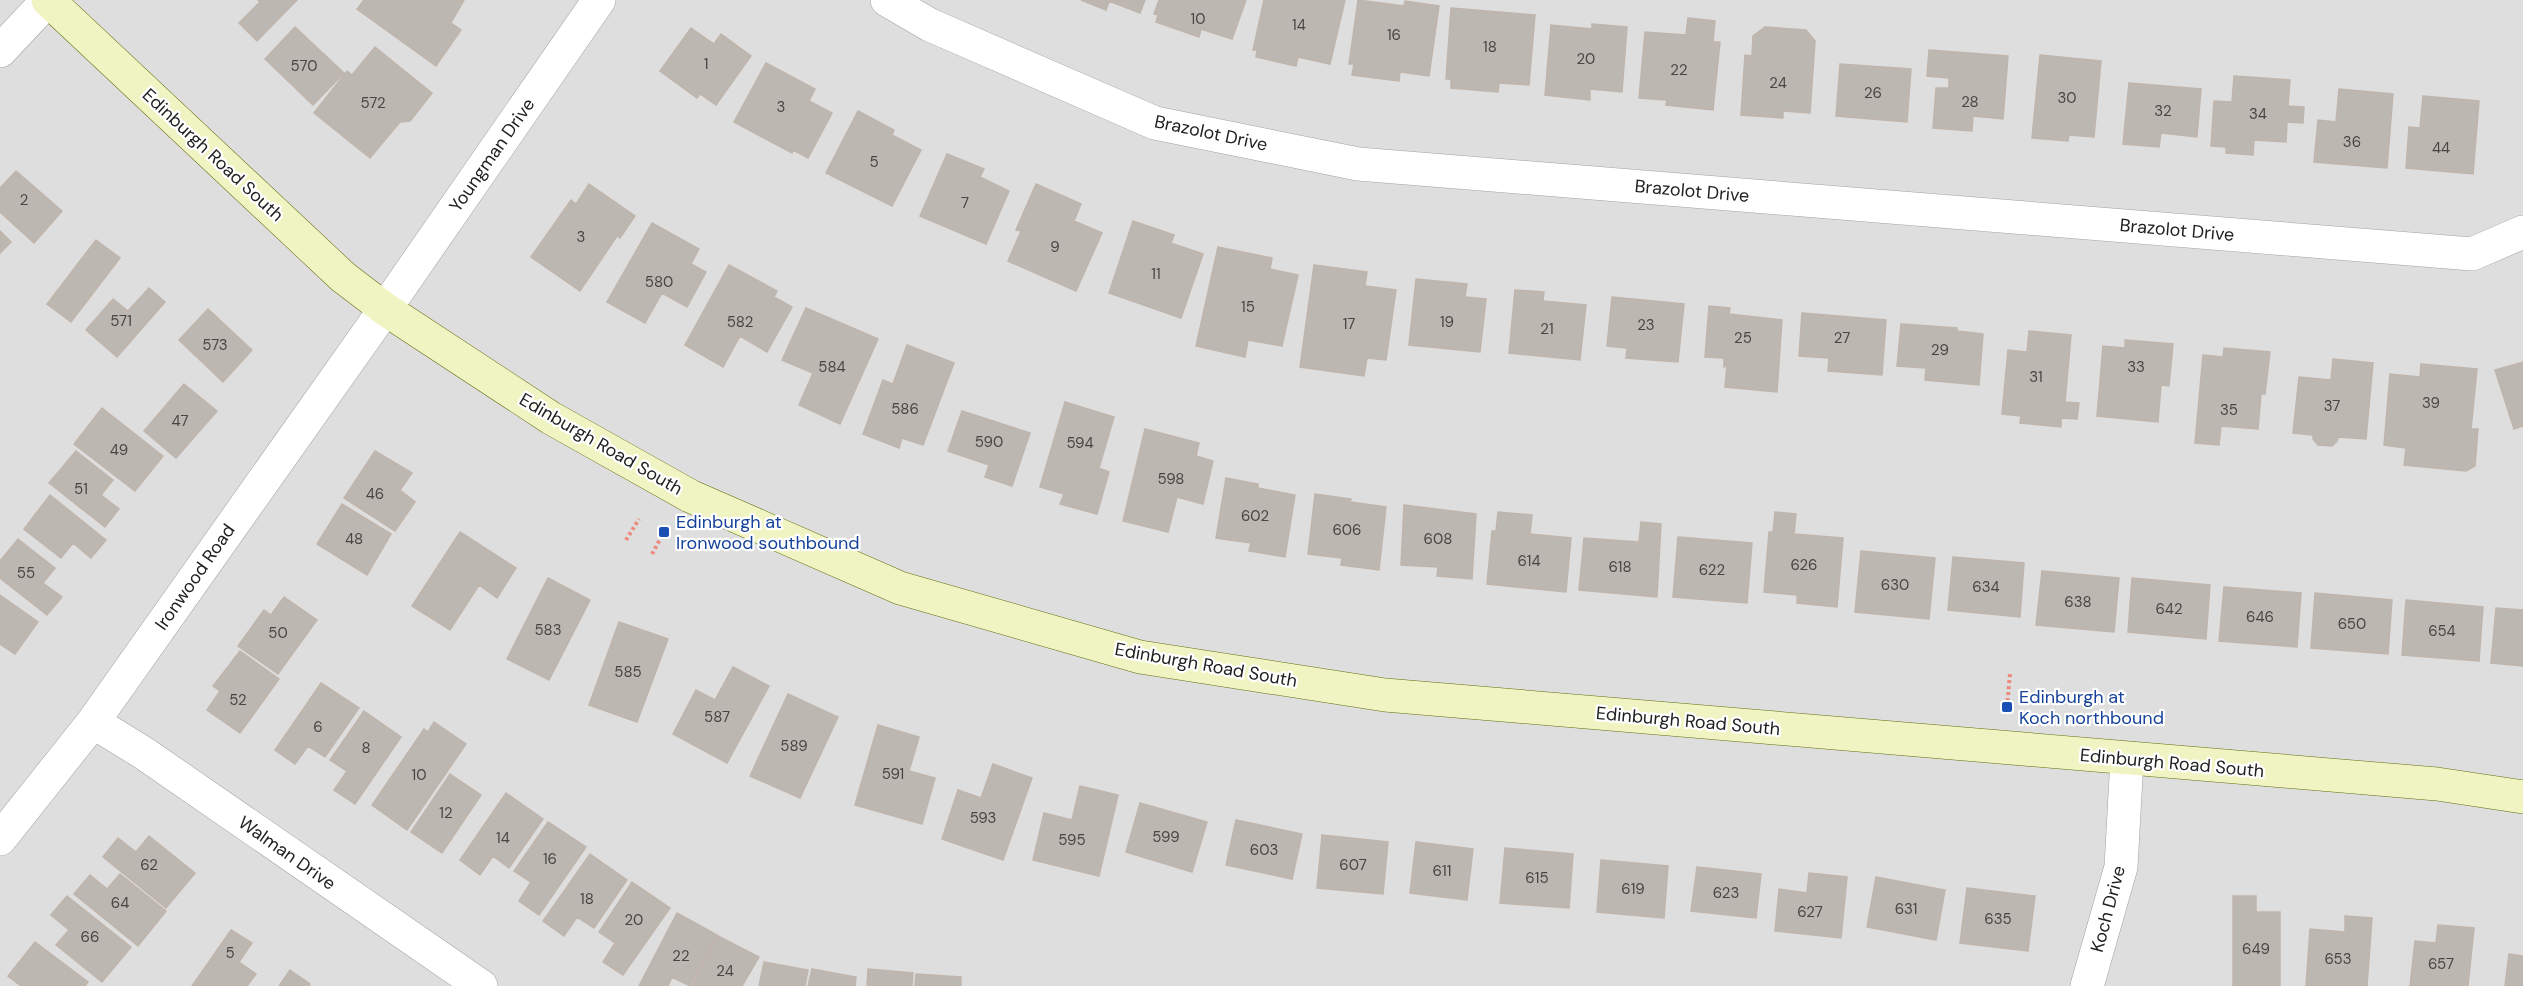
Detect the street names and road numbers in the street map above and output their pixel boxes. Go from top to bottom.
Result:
street label: Edinburgh Road South [137,83,289,227]
street label: Youngman Drive [444,93,540,217]
street label: Brazolot Drive [1152,109,1270,157]
street label: Brazolot Drive [1634,174,1750,208]
street label: Brazolot Drive [2119,213,2235,247]
street label: Edinburgh Road South [515,387,687,501]
street label: Ironwood Road [150,519,240,635]
street label: Edinburgh Road South [1113,637,1299,693]
street label: Edinburgh Road South [1595,701,1781,741]
street label: Edinburgh Road South [2079,743,2265,783]
street label: Walman Drive [233,810,341,896]
street label: Koch Drive [2085,863,2131,955]

